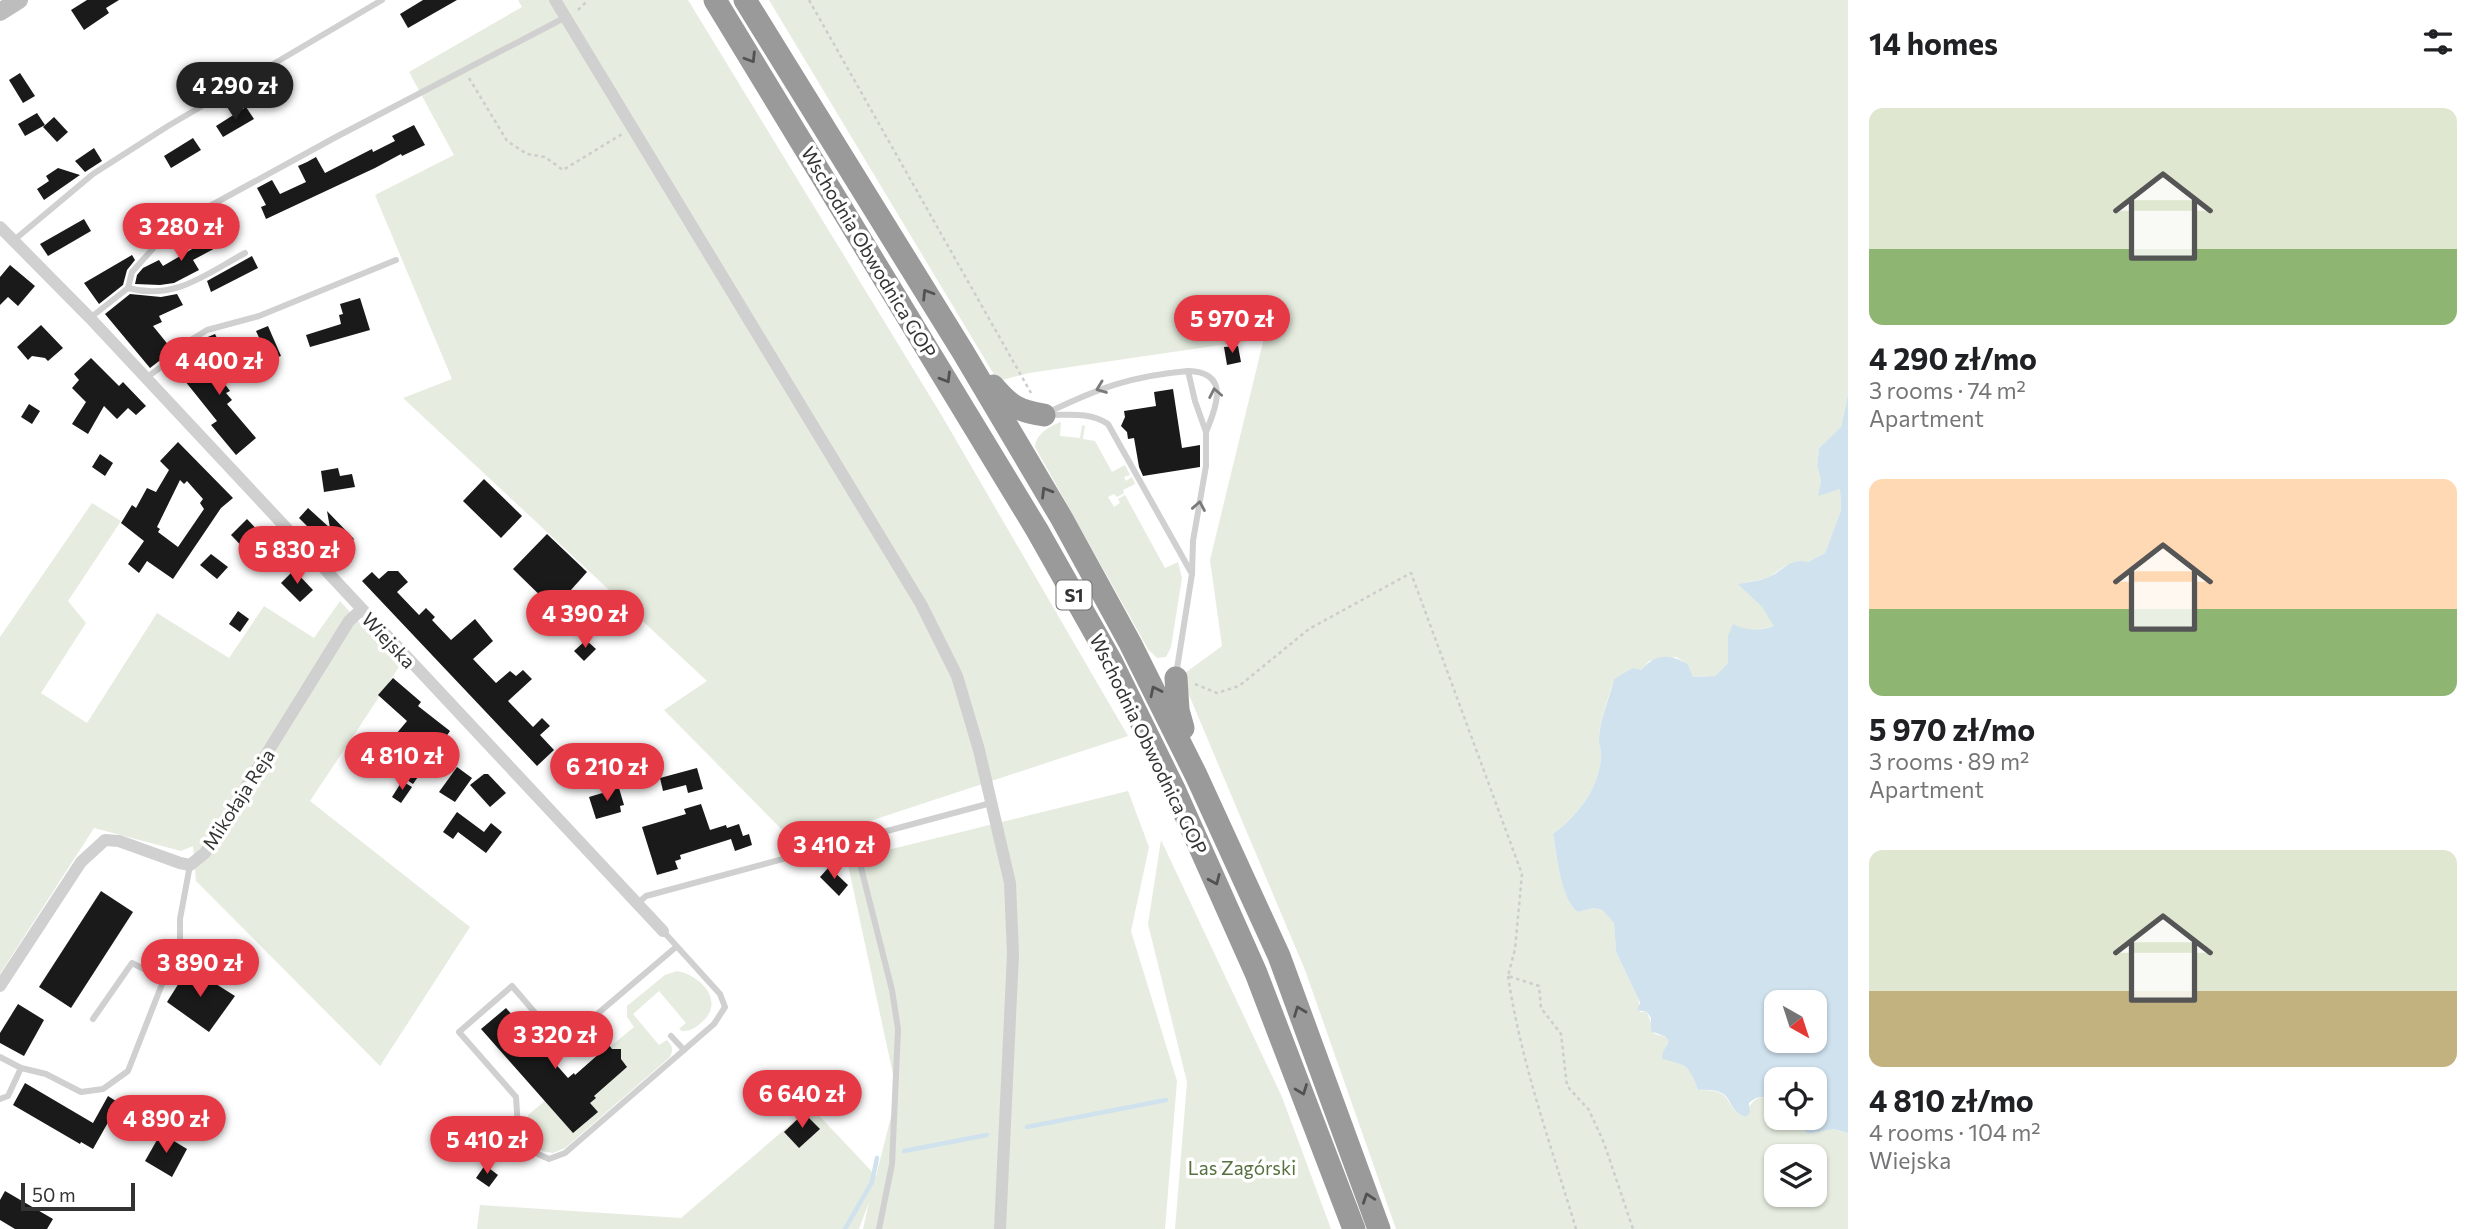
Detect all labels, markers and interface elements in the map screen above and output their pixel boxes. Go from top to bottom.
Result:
icon: filters [2419,23,2457,61]
text: 14 homes [1869,24,1998,61]
one-way arrow [742,51,755,64]
pin: 4 290 zł [163,62,307,122]
text: 4 290 zł [192,71,278,99]
street label: Wschodnia Obwodnica GOP [797,142,941,362]
icon: home [2100,153,2226,279]
pin: 3 280 zł [109,204,253,263]
text: 3 280 zł [139,212,223,240]
one-way arrow [922,289,935,302]
pin: 5 970 zł [1160,296,1304,355]
text: 5 970 zł [1190,304,1274,332]
pin: 4 400 zł [147,338,291,397]
text: 4 290 zł/mo [1869,339,2037,376]
text: 4 400 zł [175,346,263,374]
one-way arrow [938,370,951,383]
text: 3 rooms · 74 m² [1869,376,2026,404]
one-way arrow [1095,380,1107,394]
one-way arrow [1208,388,1223,400]
text: Apartment [1869,404,1984,432]
one-way arrow [1041,486,1054,499]
one-way arrow [1191,500,1206,512]
icon: home [2100,524,2226,650]
pin: 5 830 zł [225,526,369,586]
text: 5 830 zł [255,535,339,563]
road number: S1 [1056,580,1092,610]
pin: 4 390 zł [513,590,657,650]
text: 4 390 zł [542,599,628,627]
street label: Wiejska [357,607,421,673]
street label: Wschodnia Obwodnica GOP [1086,630,1213,858]
one-way arrow [1149,686,1163,699]
text: 5 970 zł/mo [1869,710,2035,747]
pin: 4 810 zł [330,732,474,792]
text: 4 810 zł [361,741,443,769]
street label: Mikołaja Reja [197,744,279,854]
pin: 6 210 zł [535,744,679,803]
text: 3 rooms · 89 m² [1869,747,2029,775]
text: 6 210 zł [566,752,648,780]
text: Apartment [1869,775,1984,803]
pin: 3 410 zł [762,822,906,881]
text: 3 410 zł [793,830,875,858]
one-way arrow [1207,873,1221,885]
icon: home [2100,895,2226,1021]
pin: 3 890 zł [128,940,272,999]
text: 3 890 zł [157,948,243,976]
north arrow [1764,990,1827,1054]
map controls [1764,990,1827,1207]
one-way arrow [1293,1005,1307,1017]
pin: 3 320 zł [483,1012,627,1071]
text: 3 320 zł [513,1020,597,1048]
button: locate [1764,1067,1827,1130]
pin: 6 640 zł [730,1070,874,1130]
text: 6 640 zł [759,1079,845,1107]
text: 4 810 zł/mo [1869,1081,2034,1118]
one-way arrow [1293,1084,1307,1096]
pin: 4 890 zł [94,1096,238,1155]
text: 4 890 zł [123,1104,209,1132]
pin: 5 410 zł [415,1116,559,1176]
text: 4 rooms · 104 m² [1869,1118,2041,1146]
text: 5 410 zł [446,1125,528,1153]
button: layers [1764,1144,1827,1207]
text: Wiejska [1869,1146,1951,1174]
park label: Las Zagórski [1188,1156,1296,1179]
scale bar [21,1180,135,1212]
text: 50 m [32,1183,76,1206]
one-way arrow [1362,1192,1376,1204]

